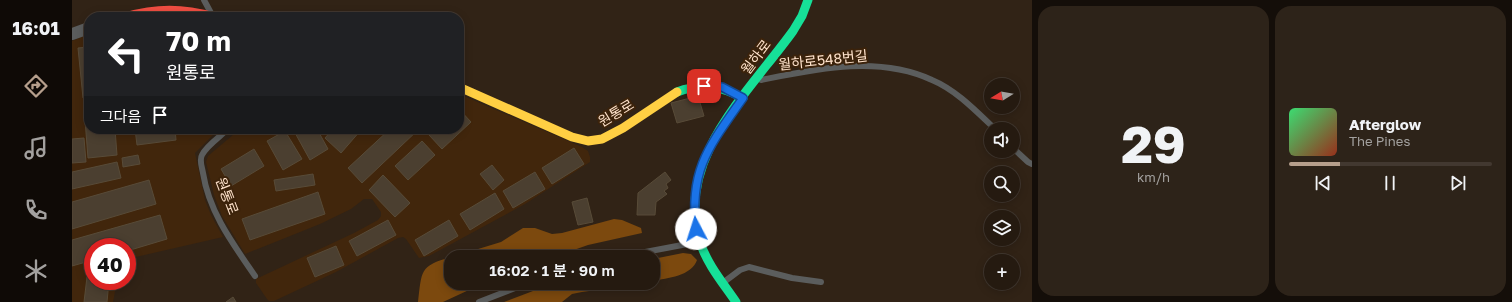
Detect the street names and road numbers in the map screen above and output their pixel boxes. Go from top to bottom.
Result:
street label: 월하로 [737,36,774,77]
street label: 월하로548번길 [778,46,868,73]
street label: 원통로 [595,95,637,130]
street label: 원통로 [213,175,242,217]

